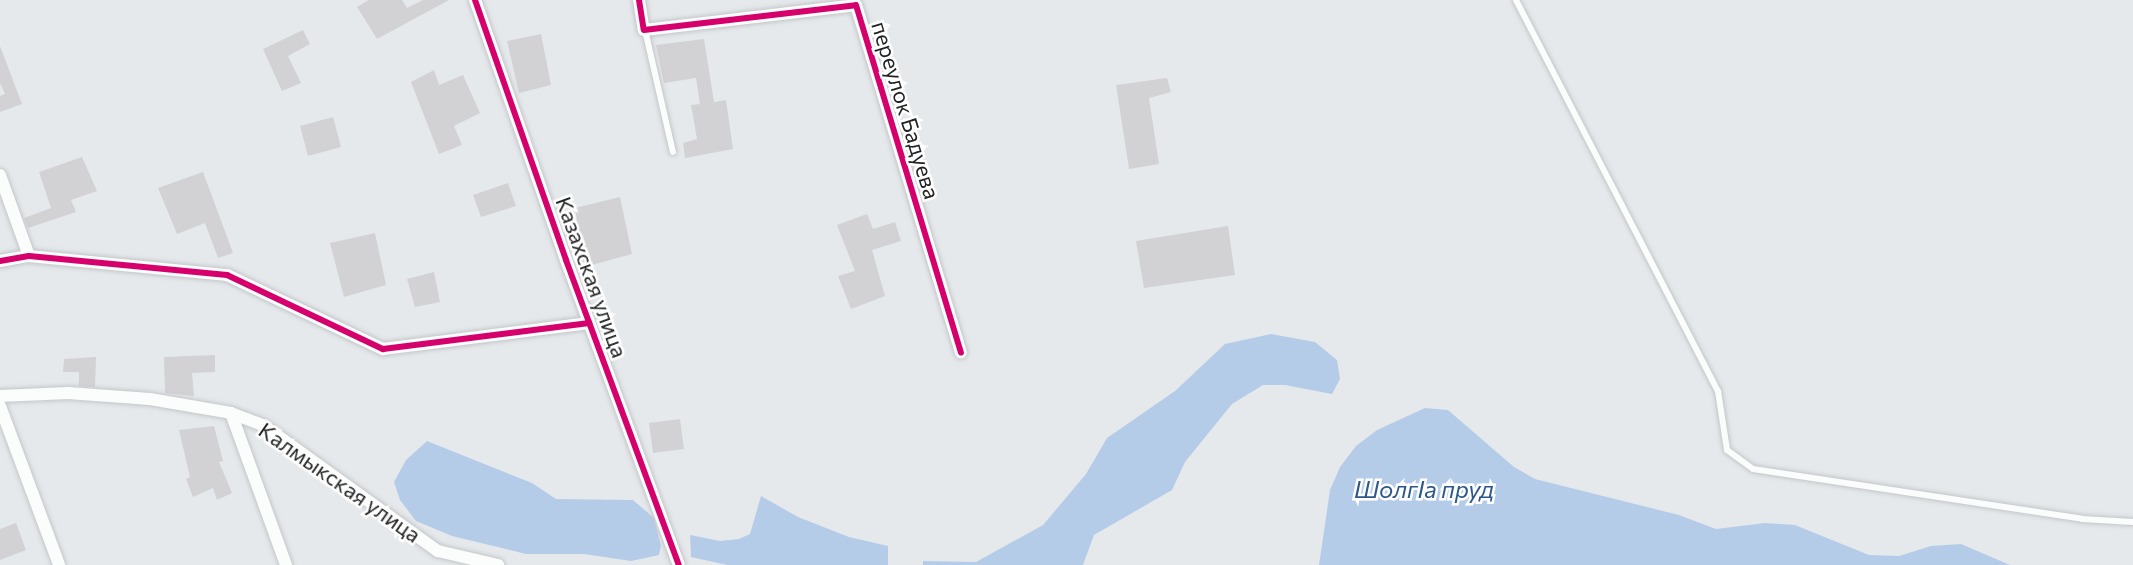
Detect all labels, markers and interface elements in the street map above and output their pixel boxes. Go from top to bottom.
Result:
street label: переулок Бадуева [866,18,946,202]
street label: Казахская улица [551,193,633,361]
street label: Калмыкская улица [254,416,426,548]
water label: ШолгIа пруд [1354,475,1494,503]

